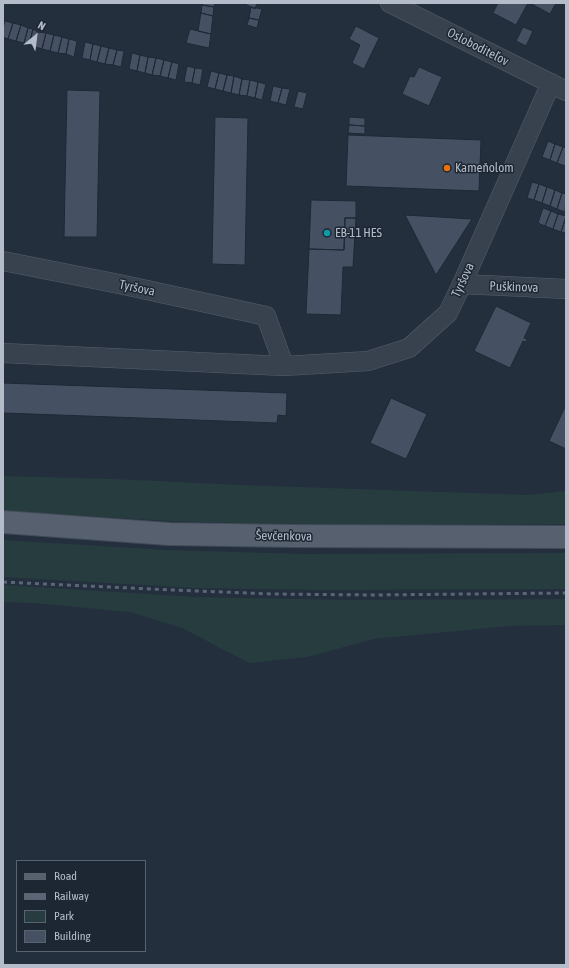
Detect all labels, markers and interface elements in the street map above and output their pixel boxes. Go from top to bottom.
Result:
north arrow [16,16,56,56]
text: N [36,19,48,32]
street label: Osloboditeľov [444,25,512,69]
place label: Kameňolom [455,160,514,176]
marker: Kameňolom [442,163,452,173]
place label: EB-11 HES [335,225,382,241]
marker: EB-11 HES [322,228,332,238]
street label: Tyršova [448,260,478,300]
street label: Tyršova [118,277,156,299]
street label: Puškinova [489,278,539,296]
street label: Ševčenkova [256,528,312,544]
legend [16,860,146,952]
text: Road [54,869,77,883]
text: Railway [54,889,89,903]
text: Park [54,909,74,923]
text: Building [54,929,91,943]

